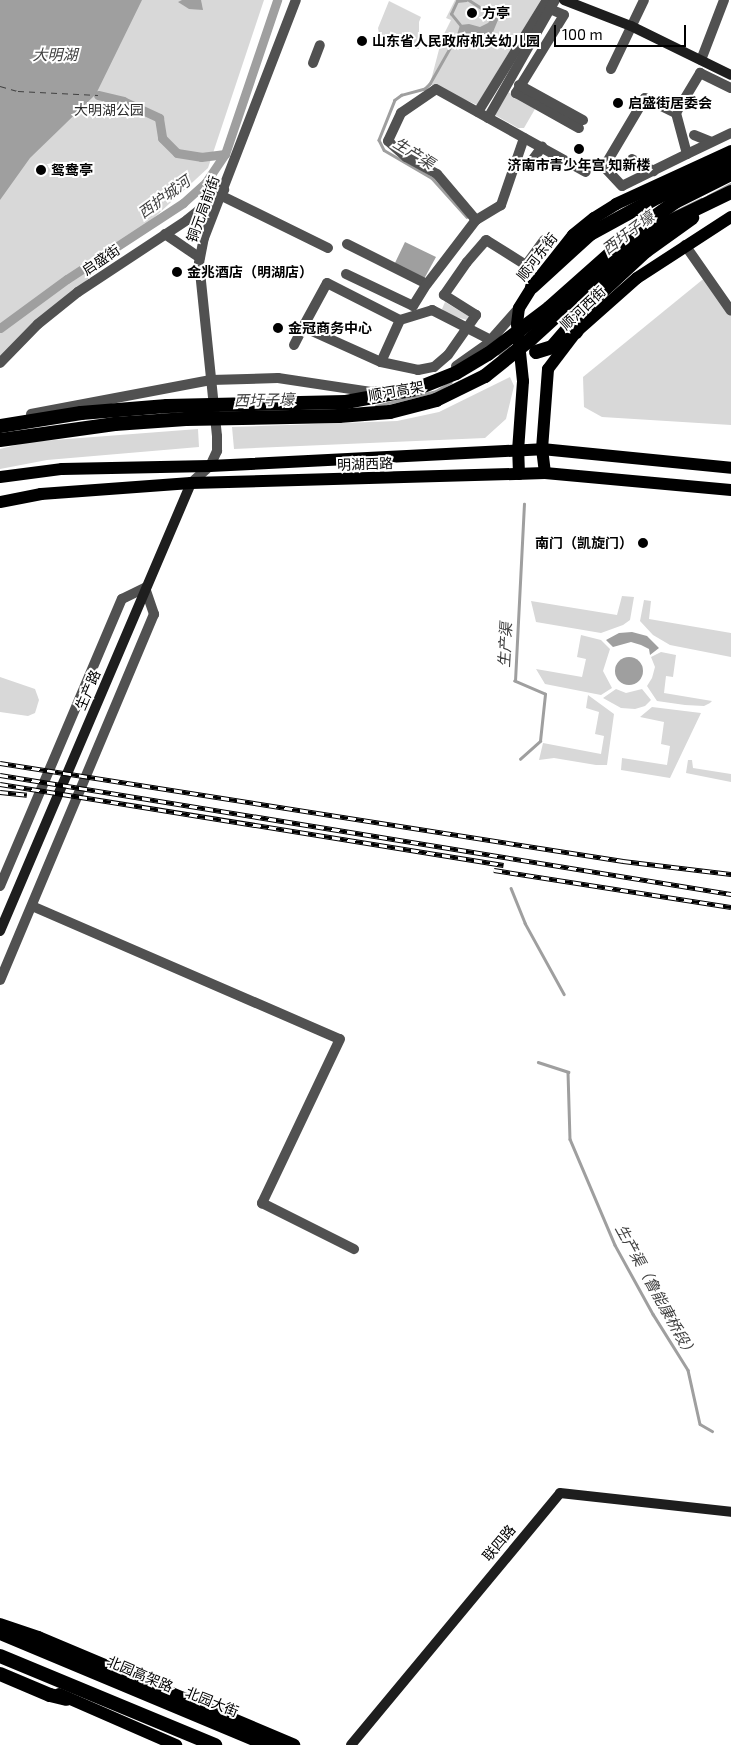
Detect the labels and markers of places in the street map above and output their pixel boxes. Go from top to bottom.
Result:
place label: 方亭 [482,5,510,21]
marker: 方亭 [466,7,478,19]
place label: 山东省人民政府机关幼儿园 [372,33,540,49]
marker: 山东省人民政府机关幼儿园 [356,35,368,47]
place label: 启盛街居委会 [628,95,712,111]
marker: 启盛街居委会 [612,97,624,109]
marker: 济南市青少年宫 知新楼 [573,143,585,155]
place label: 济南市青少年宫 知新楼 [507,157,651,173]
place label: 鸳鸯亭 [51,162,93,178]
marker: 鸳鸯亭 [35,164,47,176]
place label: 金兆酒店（明湖店） [187,264,313,280]
marker: 金兆酒店（明湖店） [171,266,183,278]
place label: 金冠商务中心 [288,320,372,336]
marker: 金冠商务中心 [272,322,284,334]
place label: 南门（凯旋门） [535,535,633,551]
marker: 南门（凯旋门） [637,537,649,549]

